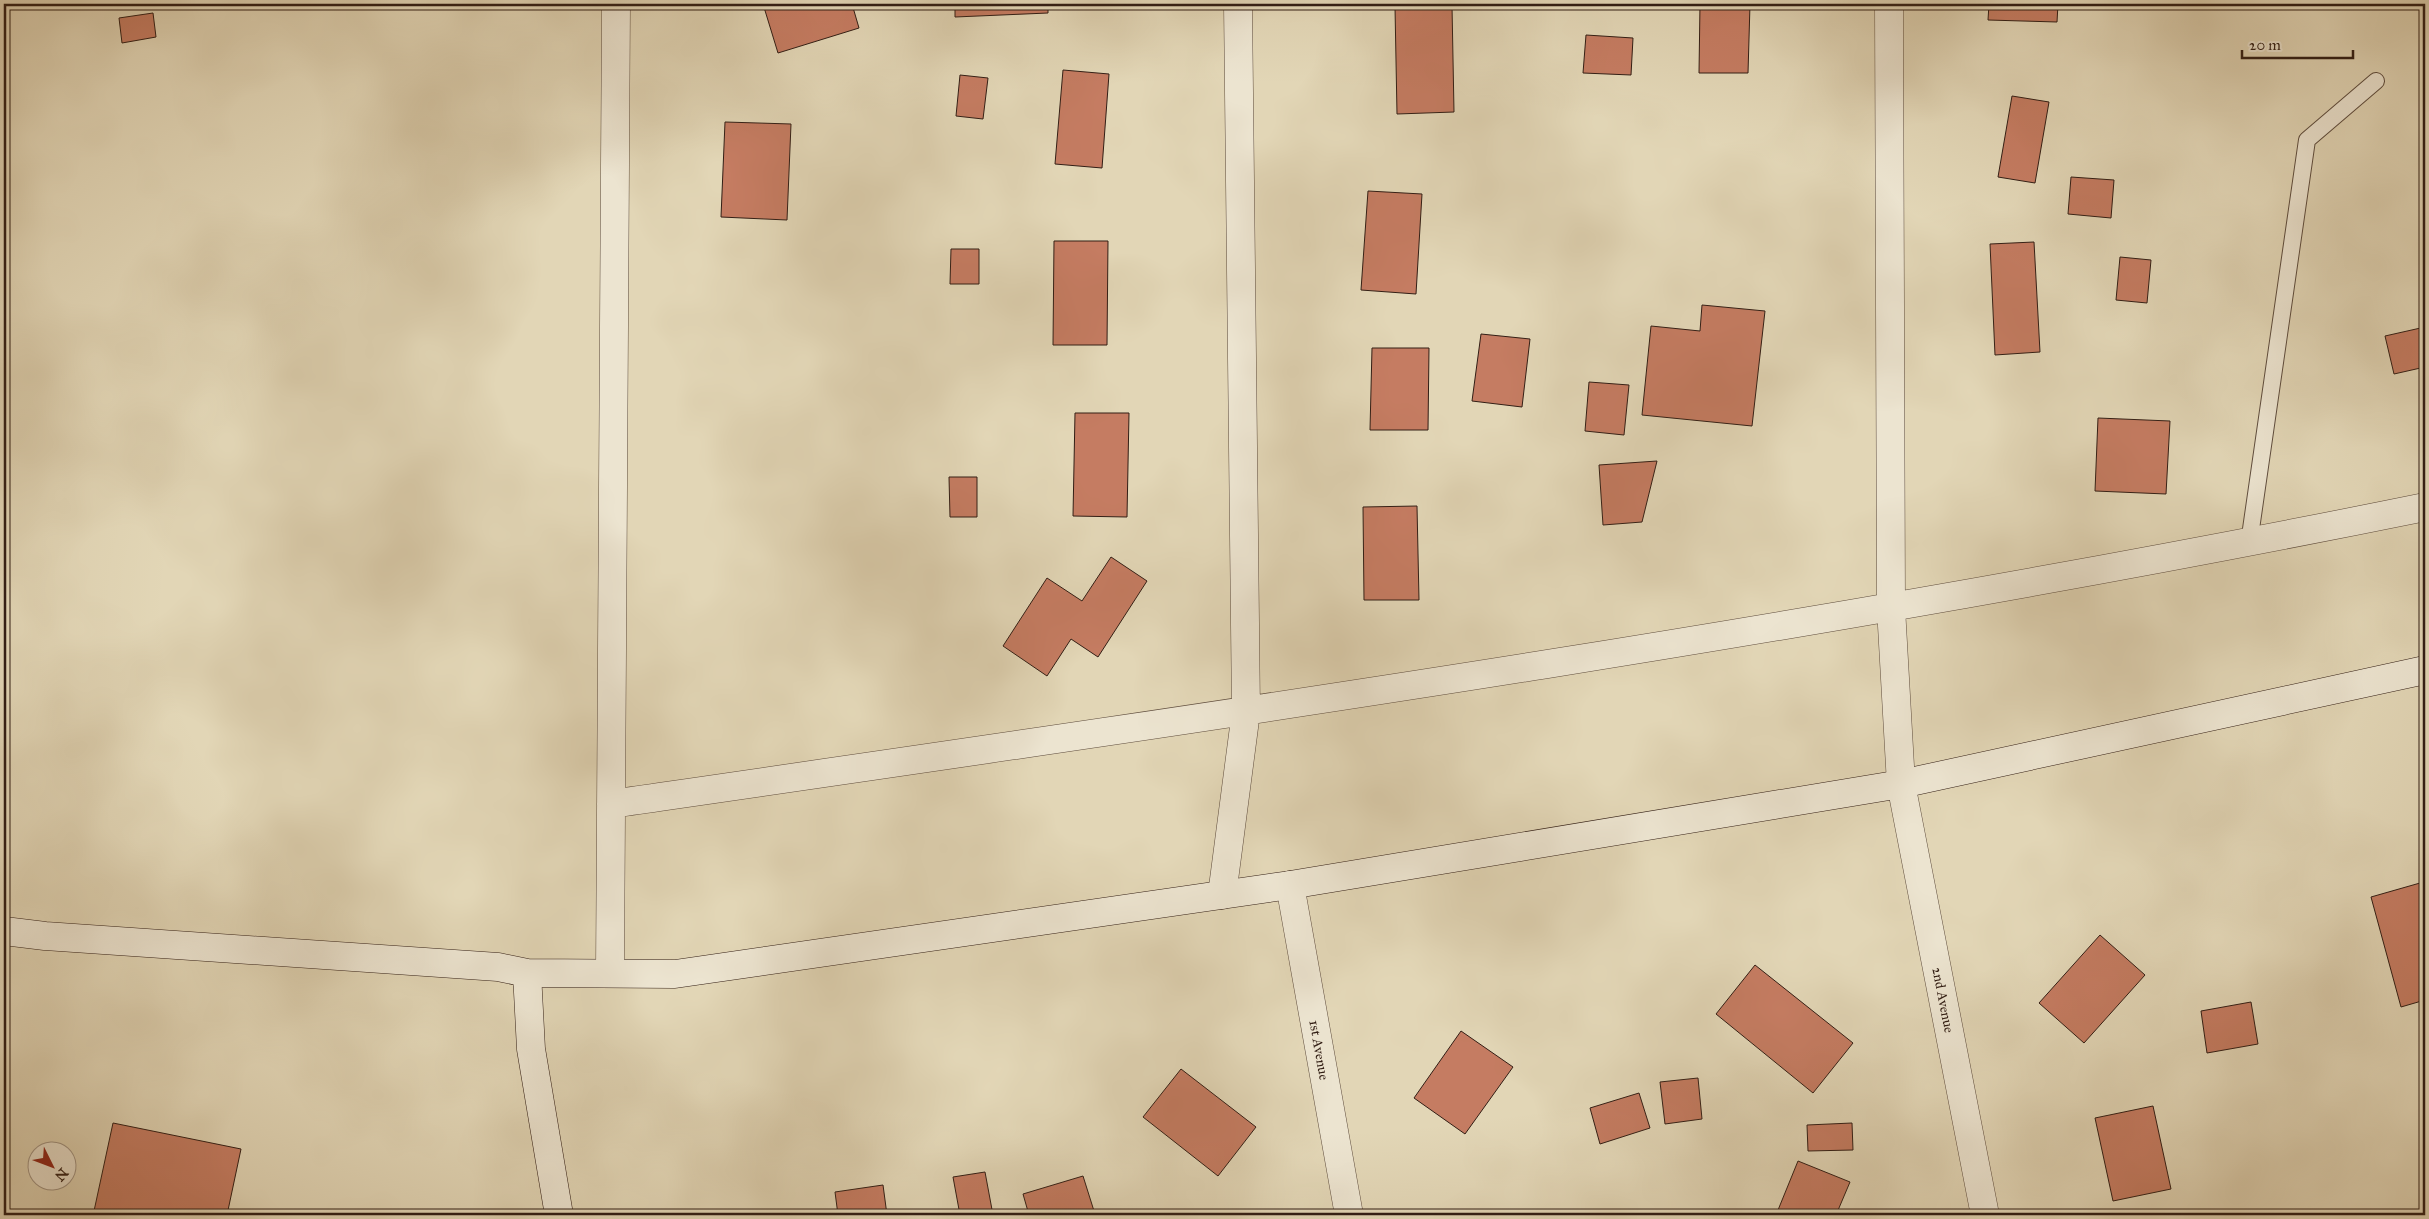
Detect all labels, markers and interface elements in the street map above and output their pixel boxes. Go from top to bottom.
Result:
scale bar [2242,28,2353,60]
text: 20 m [2249,36,2281,54]
street label: 2nd Avenue [1928,966,1958,1034]
street label: 1st Avenue [1305,1019,1333,1081]
north arrow [28,1142,78,1192]
text: N [51,1164,72,1185]

